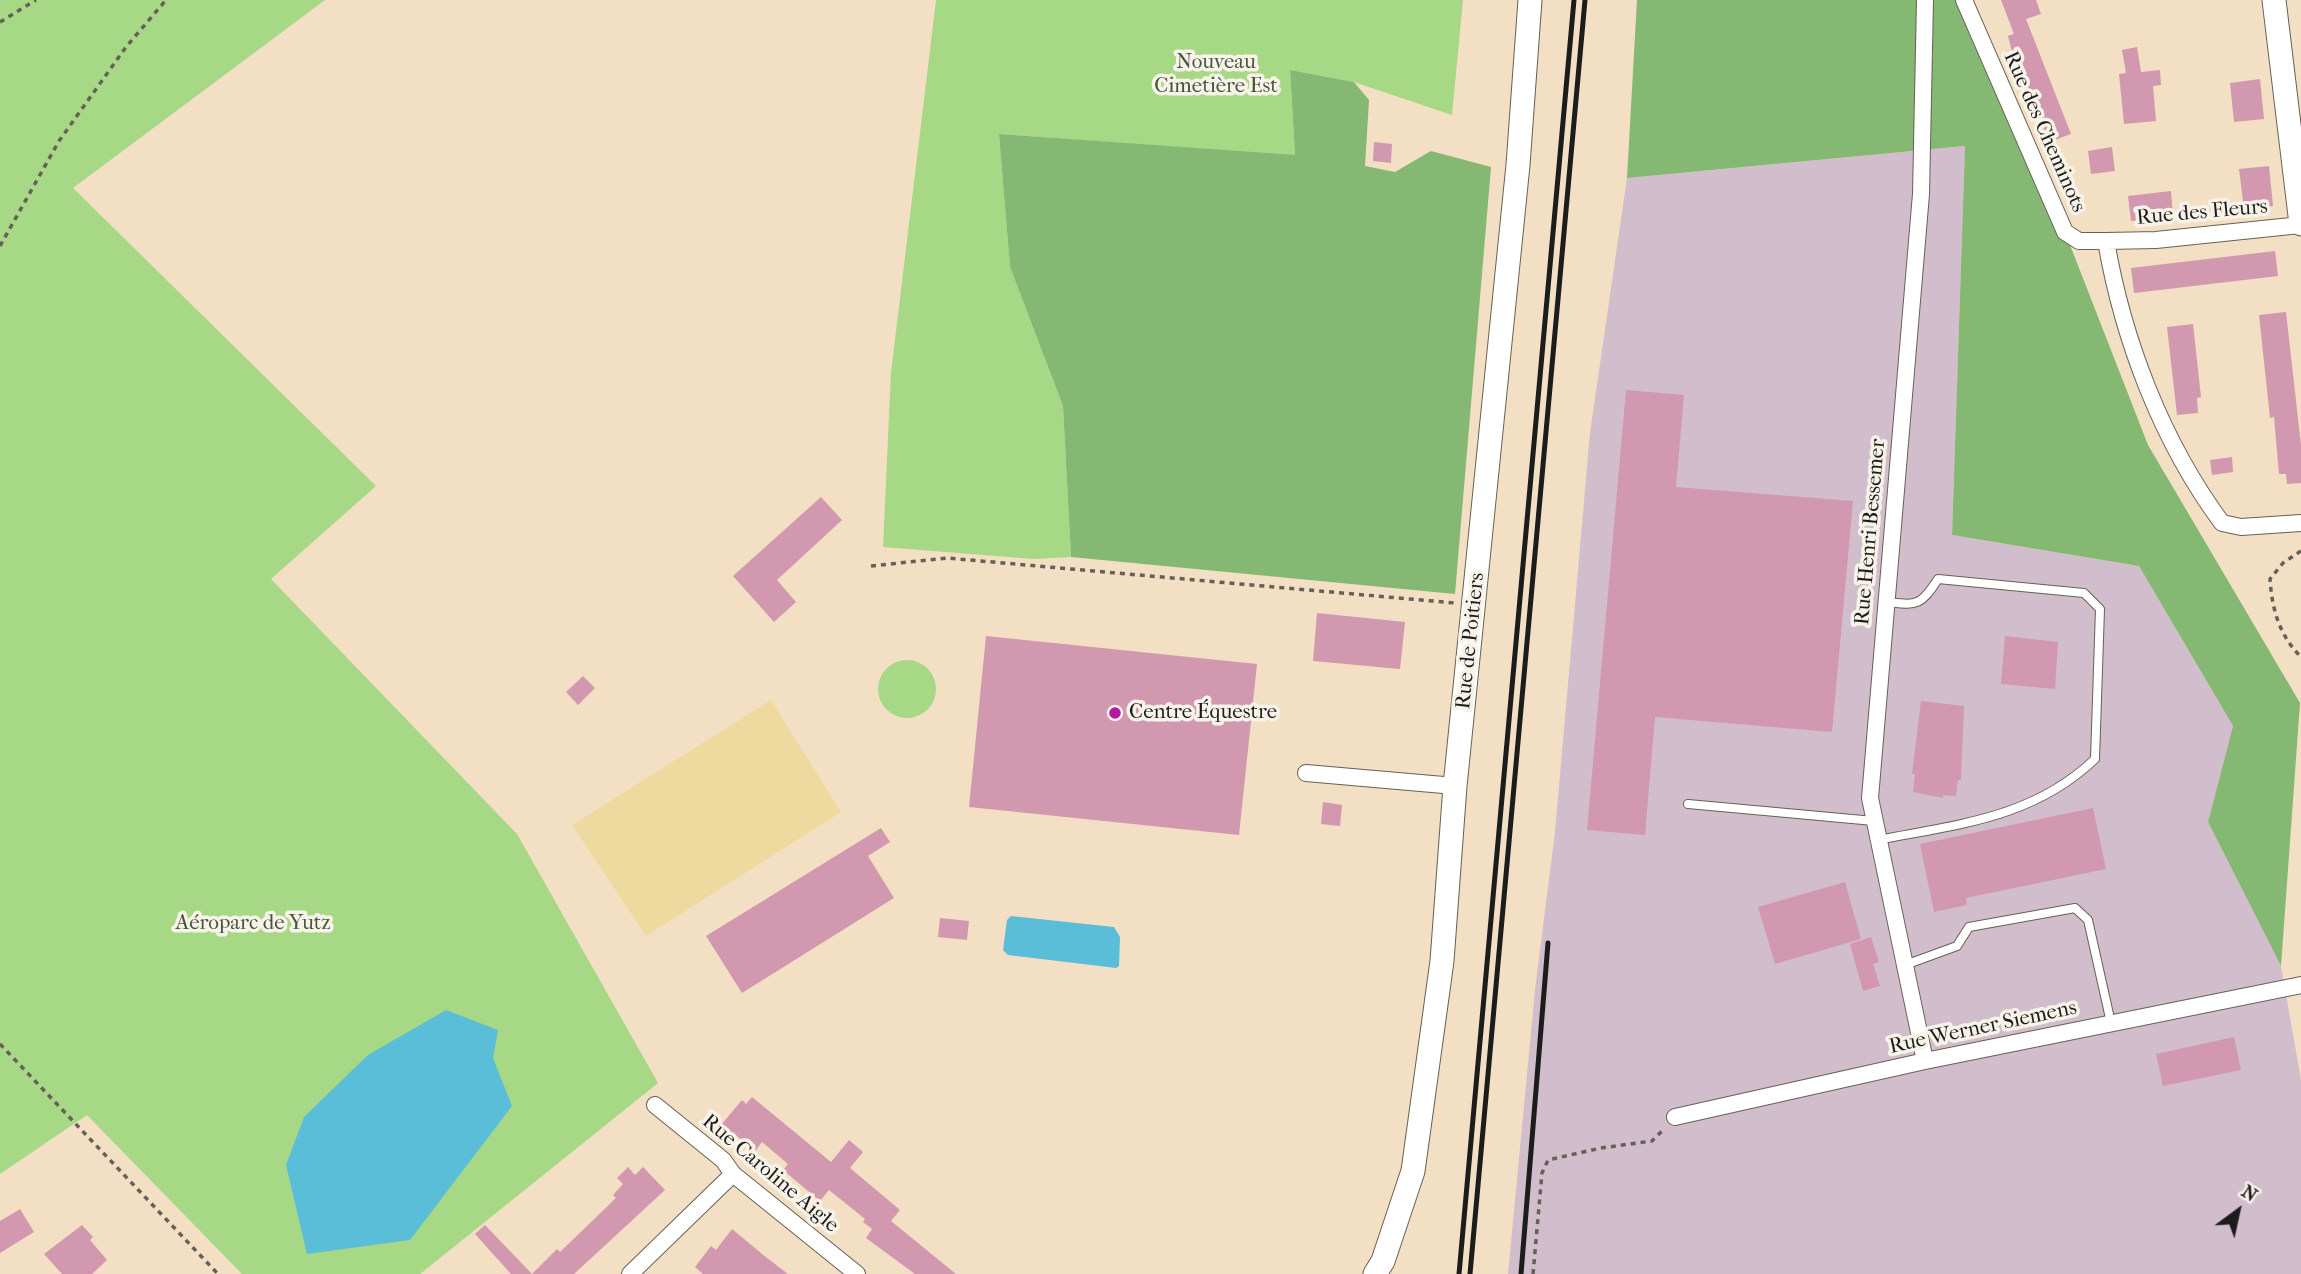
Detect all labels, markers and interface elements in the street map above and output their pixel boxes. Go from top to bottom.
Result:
street label: Rue des Cheminots [1997,48,2091,216]
park label: Nouveau Cimetière Est [1154,50,1278,100]
street label: Rue des Fleurs [2135,195,2269,231]
street label: Rue Henri Bessemer [1850,438,1892,626]
street label: Rue de Poitiers [1451,571,1491,711]
place label: Centre Équestre [1129,700,1277,726]
marker: Centre Équestre [1107,705,1123,721]
park label: Aéroparc de Yutz [176,911,330,937]
street label: Rue Werner Siemens [1887,996,2079,1060]
street label: Rue Caroline Aigle [697,1109,843,1239]
north arrow [2203,1176,2273,1246]
text: N [2237,1180,2261,1207]

